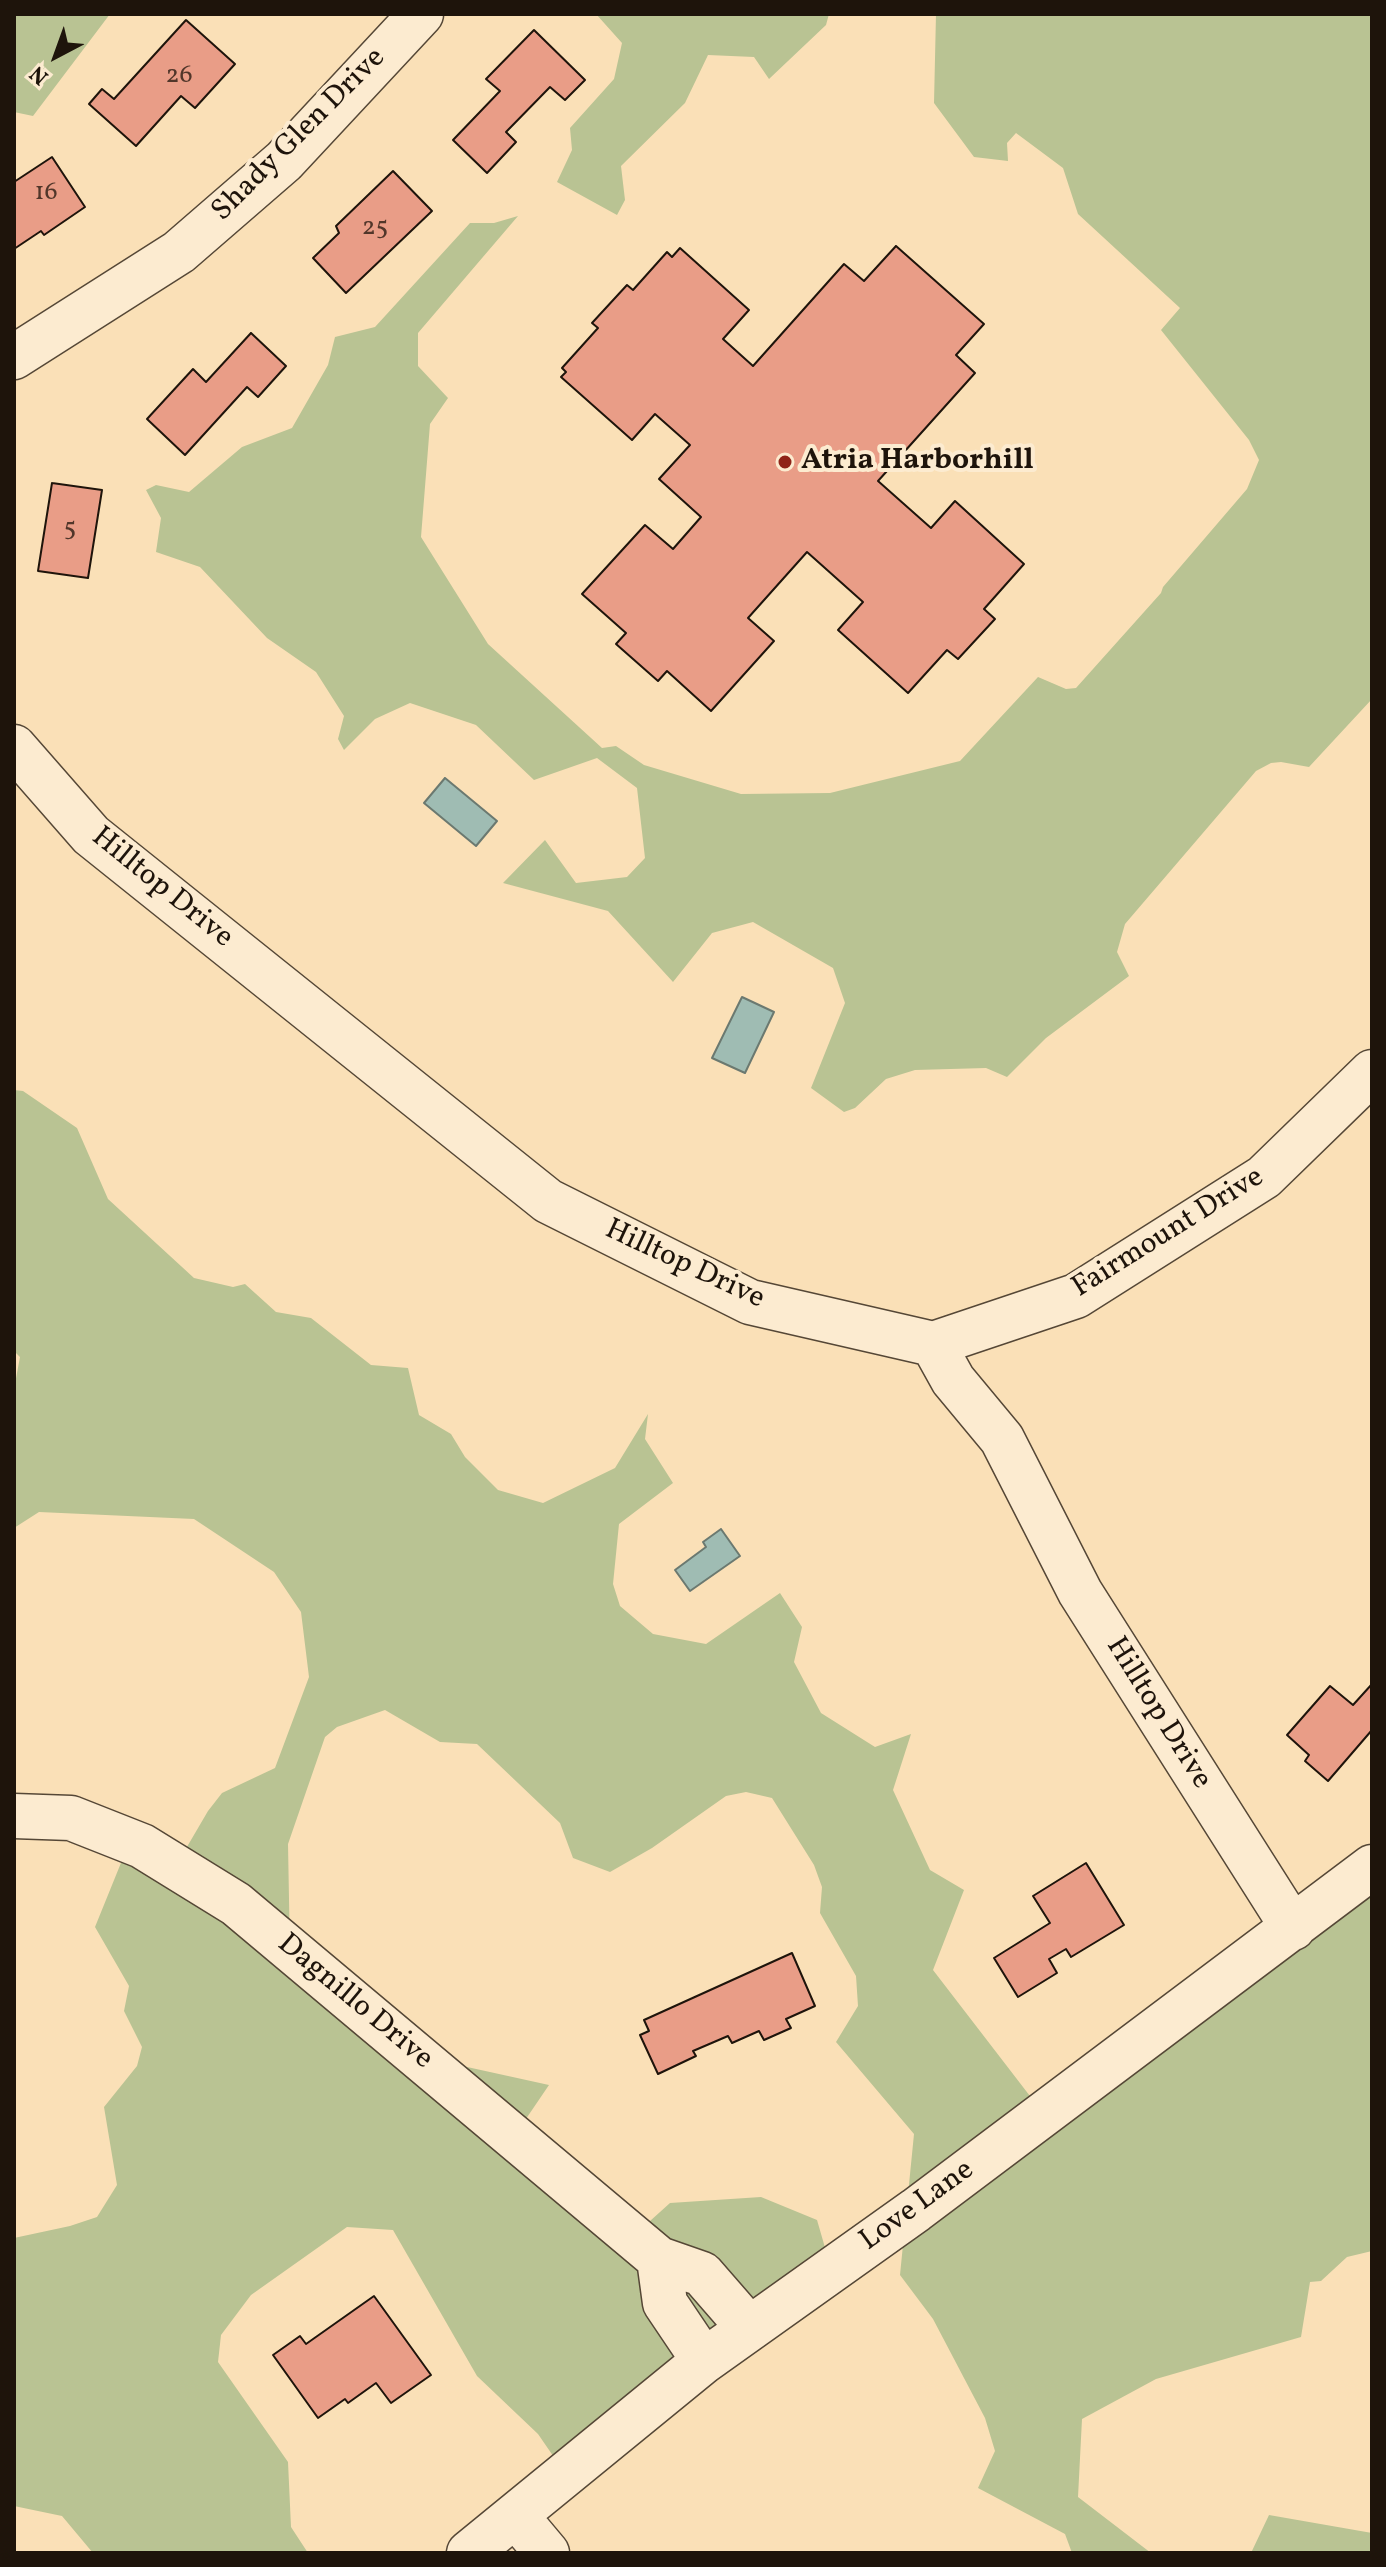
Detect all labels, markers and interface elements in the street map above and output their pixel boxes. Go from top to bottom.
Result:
north arrow [16,16,96,96]
street label: Shady Glen Drive [206,42,394,230]
text: N [24,58,56,91]
house number: 26 [165,61,193,93]
house number: 16 [34,178,58,210]
house number: 25 [362,213,388,245]
place label: Atria Harborhill [801,444,1034,480]
marker: Atria Harborhill [776,453,794,471]
house number: 5 [64,514,76,546]
street label: Hilltop Drive [83,821,239,957]
street label: Fairmount Drive [1067,1161,1271,1307]
street label: Hilltop Drive [598,1213,770,1319]
street label: Hilltop Drive [1096,1631,1218,1797]
street label: Dagnillo Drive [269,1927,439,2079]
street label: Love Lane [854,2154,982,2260]

